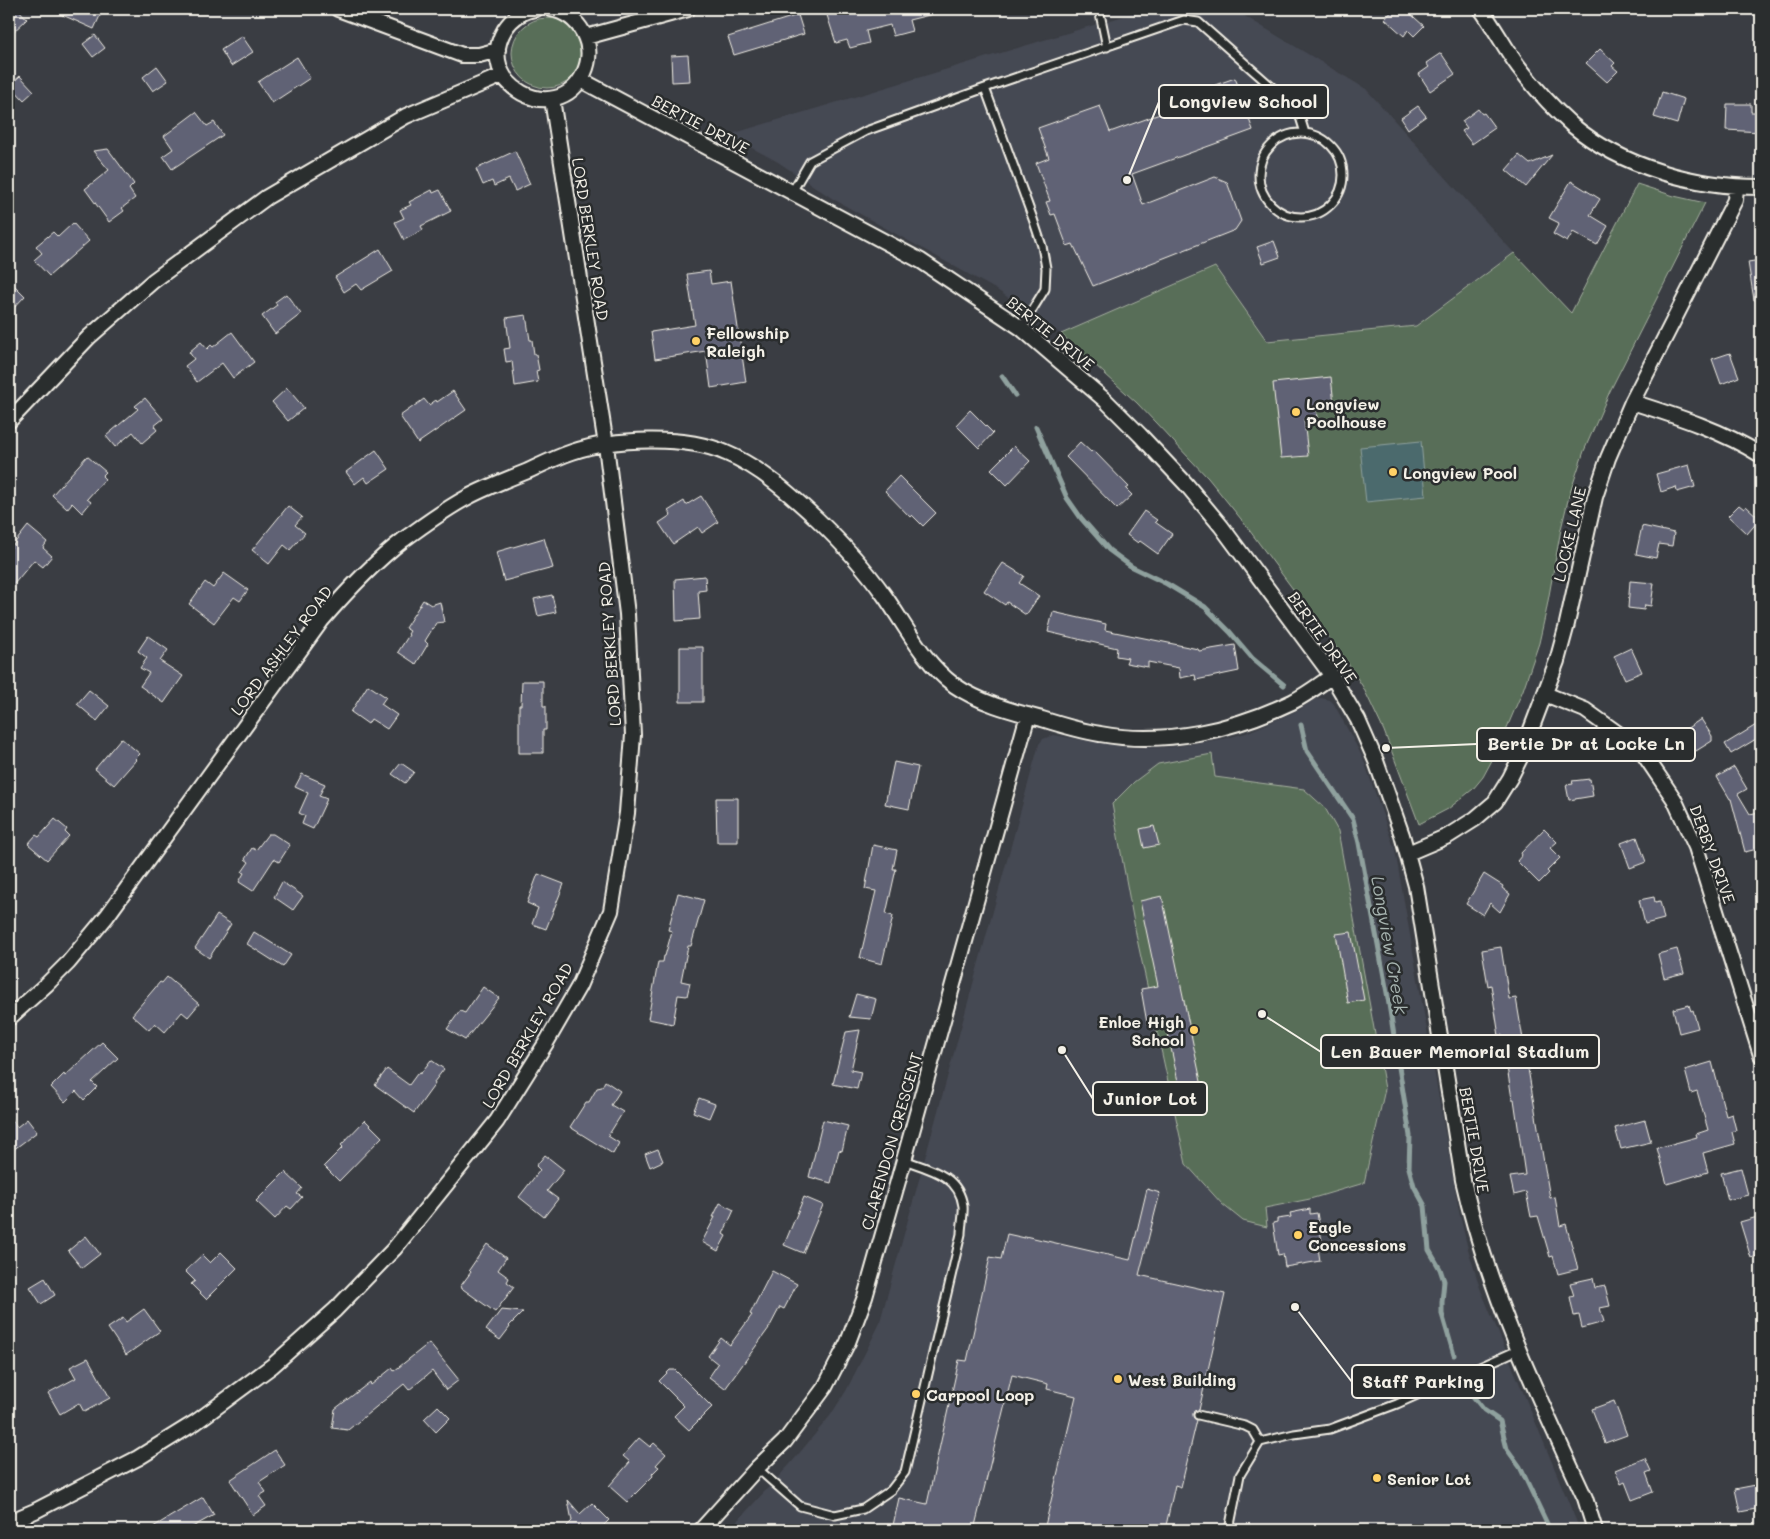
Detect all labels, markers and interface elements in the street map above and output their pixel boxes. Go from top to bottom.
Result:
callout: Longview School [1159,85,1328,118]
text: Longview School [1169,89,1317,113]
street label: BERTIE DRIVE [649,90,753,158]
street label: LORD BERKLEY ROAD [568,156,614,322]
street label: BERTIE DRIVE [1003,291,1099,375]
place label: Fellowship Raleigh [706,322,789,361]
marker: Fellowship Raleigh [690,335,702,347]
place label: Longview Poolhouse [1306,393,1386,432]
marker: Longview Poolhouse [1290,406,1302,418]
place label: Longview Pool [1403,462,1517,483]
marker: Longview Pool [1387,466,1399,478]
street label: LOCKE LANE [1548,484,1590,584]
street label: LORD BERKLEY ROAD [593,561,625,727]
street label: LORD ASHLEY ROAD [225,581,337,719]
street label: BERTIE DRIVE [1284,587,1362,687]
callout: Bertie Dr at Locke Ln [1477,728,1695,761]
text: Bertie Dr at Locke Ln [1487,731,1685,755]
street label: DERBY DRIVE [1685,802,1741,906]
water label: Longview Creek [1366,874,1414,1017]
street label: LORD BERKLEY ROAD [477,958,577,1112]
place label: Enloe High School [1098,1011,1184,1050]
marker: Enloe High School [1188,1024,1200,1036]
callout: Len Bauer Memorial Stadium [1321,1035,1599,1068]
text: Len Bauer Memorial Stadium [1331,1039,1589,1063]
street label: CLARENDON CRESCENT [856,1050,926,1232]
callout: Junior Lot [1093,1082,1207,1115]
street label: BERTIE DRIVE [1455,1085,1495,1195]
text: Junior Lot [1103,1086,1197,1110]
place label: Eagle Concessions [1308,1216,1406,1255]
marker: Eagle Concessions [1292,1229,1304,1241]
callout: Staff Parking [1352,1365,1494,1398]
place label: West Building [1128,1369,1236,1390]
text: Staff Parking [1362,1369,1484,1393]
marker: West Building [1112,1373,1124,1385]
place label: Carpool Loop [926,1384,1034,1405]
marker: Carpool Loop [910,1388,922,1400]
place label: Senior Lot [1387,1468,1471,1489]
marker: Senior Lot [1371,1472,1383,1484]

